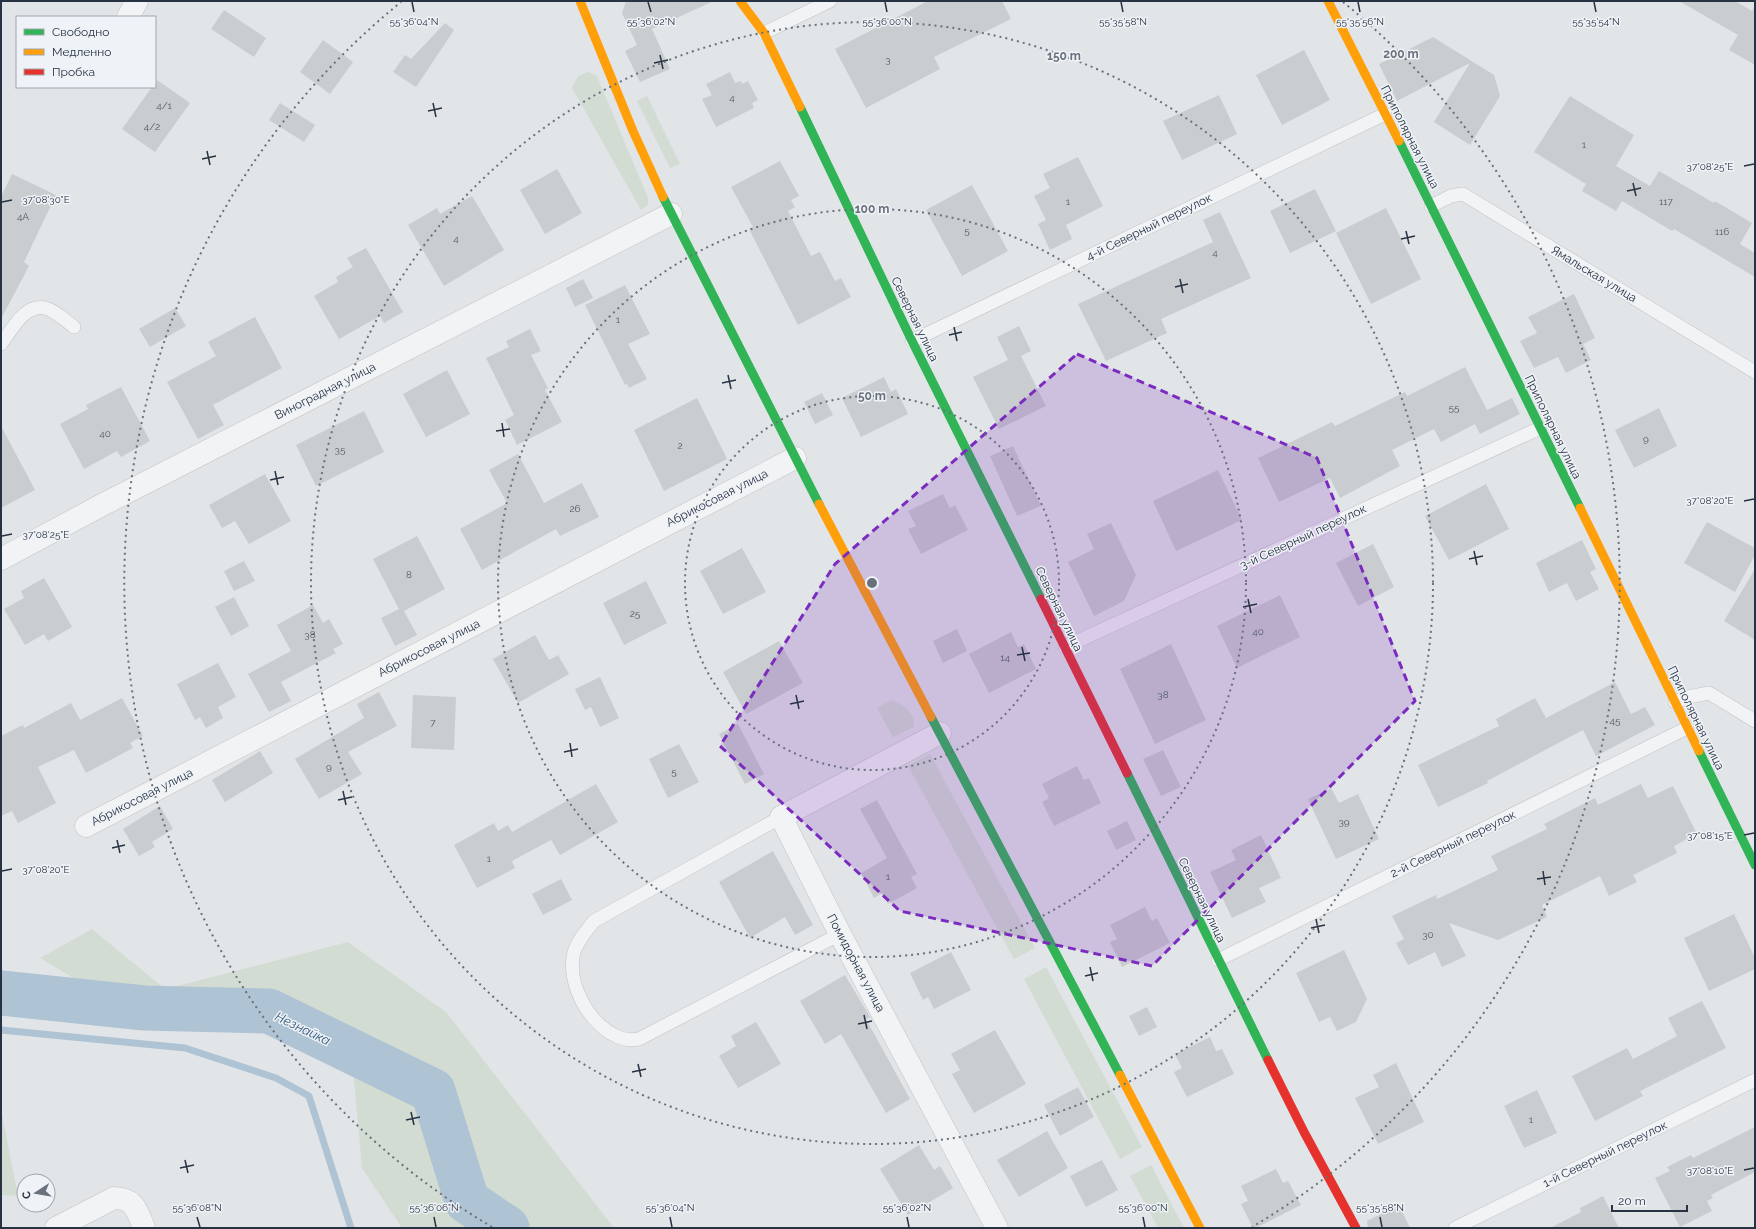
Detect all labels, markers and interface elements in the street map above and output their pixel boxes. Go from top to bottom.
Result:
legend [16,16,156,88]
text: 55°36'04"N [390,16,438,27]
text: 55°36'02"N [627,16,675,27]
text: 55°36'00"N [862,16,912,27]
text: 55°35'58"N [1099,16,1147,27]
text: 55°35'56"N [1336,16,1384,27]
text: 55°35'54"N [1572,16,1620,27]
text: Свободно [52,25,109,39]
text: Медленно [52,45,111,59]
text: 200 m [1383,47,1419,61]
text: 150 m [1047,49,1081,63]
house number: 3 [885,54,891,65]
text: Пробка [52,65,95,79]
street label: Приполярная улица [1378,83,1442,191]
house number: 4 [729,92,735,103]
house number: 4/1 [156,100,173,111]
house number: 4/2 [144,121,160,132]
house number: 1 [1582,139,1587,150]
text: 37°08'25"E [1687,161,1733,172]
street label: 4-й Северный переулок [1084,190,1214,264]
text: 37°08'30"E [22,194,70,205]
house number: 1 [1066,196,1071,207]
house number: 117 [1659,196,1674,207]
text: 100 m [855,202,889,216]
house number: 4А [17,211,29,222]
house number: 5 [964,225,970,236]
house number: 116 [1715,226,1729,237]
house number: 4 [453,233,459,244]
street label: Ямальская улица [1549,243,1639,305]
house number: 4 [1212,246,1218,258]
street label: Северная улица [888,274,942,364]
house number: 1 [616,314,621,325]
street label: Виноградная улица [272,359,378,423]
street label: Приполярная улица [1522,373,1584,481]
text: 50 m [858,389,886,403]
house number: 55 [1449,402,1460,413]
house number: 40 [99,428,111,439]
house number: 9 [1643,433,1649,444]
house number: 2 [677,440,683,451]
house number: 35 [335,444,346,455]
street label: Абрикосовая улица [664,466,770,530]
text: 37°08'20"E [1686,495,1734,506]
street label: 3-й Северный переулок [1238,502,1368,572]
house number: 26 [569,503,581,514]
text: 37°08'25"E [23,529,69,540]
street label: Северная улица [1032,564,1086,654]
house number: 8 [406,569,412,580]
centre of rings [865,576,879,590]
house number: 25 [630,608,641,619]
street label: Абрикосовая улица [376,616,482,680]
house number: 40 [1252,626,1264,637]
house number: 38 [304,629,316,640]
house number: 14 [1000,652,1010,663]
street label: Приполярная улица [1665,664,1727,772]
house number: 38 [1157,689,1169,700]
house number: 45 [1610,715,1621,726]
house number: 7 [430,717,436,728]
house number: 9 [326,761,332,772]
street label: Абрикосовая улица [89,765,195,829]
house number: 5 [671,766,677,777]
street label: 2-й Северный переулок [1388,807,1518,881]
house number: 39 [1338,816,1350,827]
text: 37°08'15"E [1687,830,1733,841]
house number: 1 [487,853,492,864]
street label: Северная улица [1175,855,1229,945]
text: 37°08'20"E [22,864,70,875]
house number: 1 [886,871,891,882]
street label: Помидорная улица [824,912,888,1014]
house number: 30 [1422,929,1434,940]
water label: Незнайка [273,1009,333,1048]
house number: 1 [1529,1114,1534,1125]
street label: 1-й Северный переулок [1541,1118,1669,1190]
text: 37°08'10"E [1687,1165,1733,1176]
north arrow [16,1173,56,1213]
scale bar [1612,1187,1687,1213]
text: С [19,1189,34,1200]
text: 20 m [1618,1194,1646,1208]
text: 55°36'08"N [172,1202,222,1213]
text: 55°36'06"N [409,1202,459,1213]
text: 55°36'04"N [646,1202,694,1213]
text: 55°36'02"N [883,1202,931,1213]
text: 55°36'00"N [1118,1202,1168,1213]
text: 55°35'58"N [1356,1202,1404,1213]

